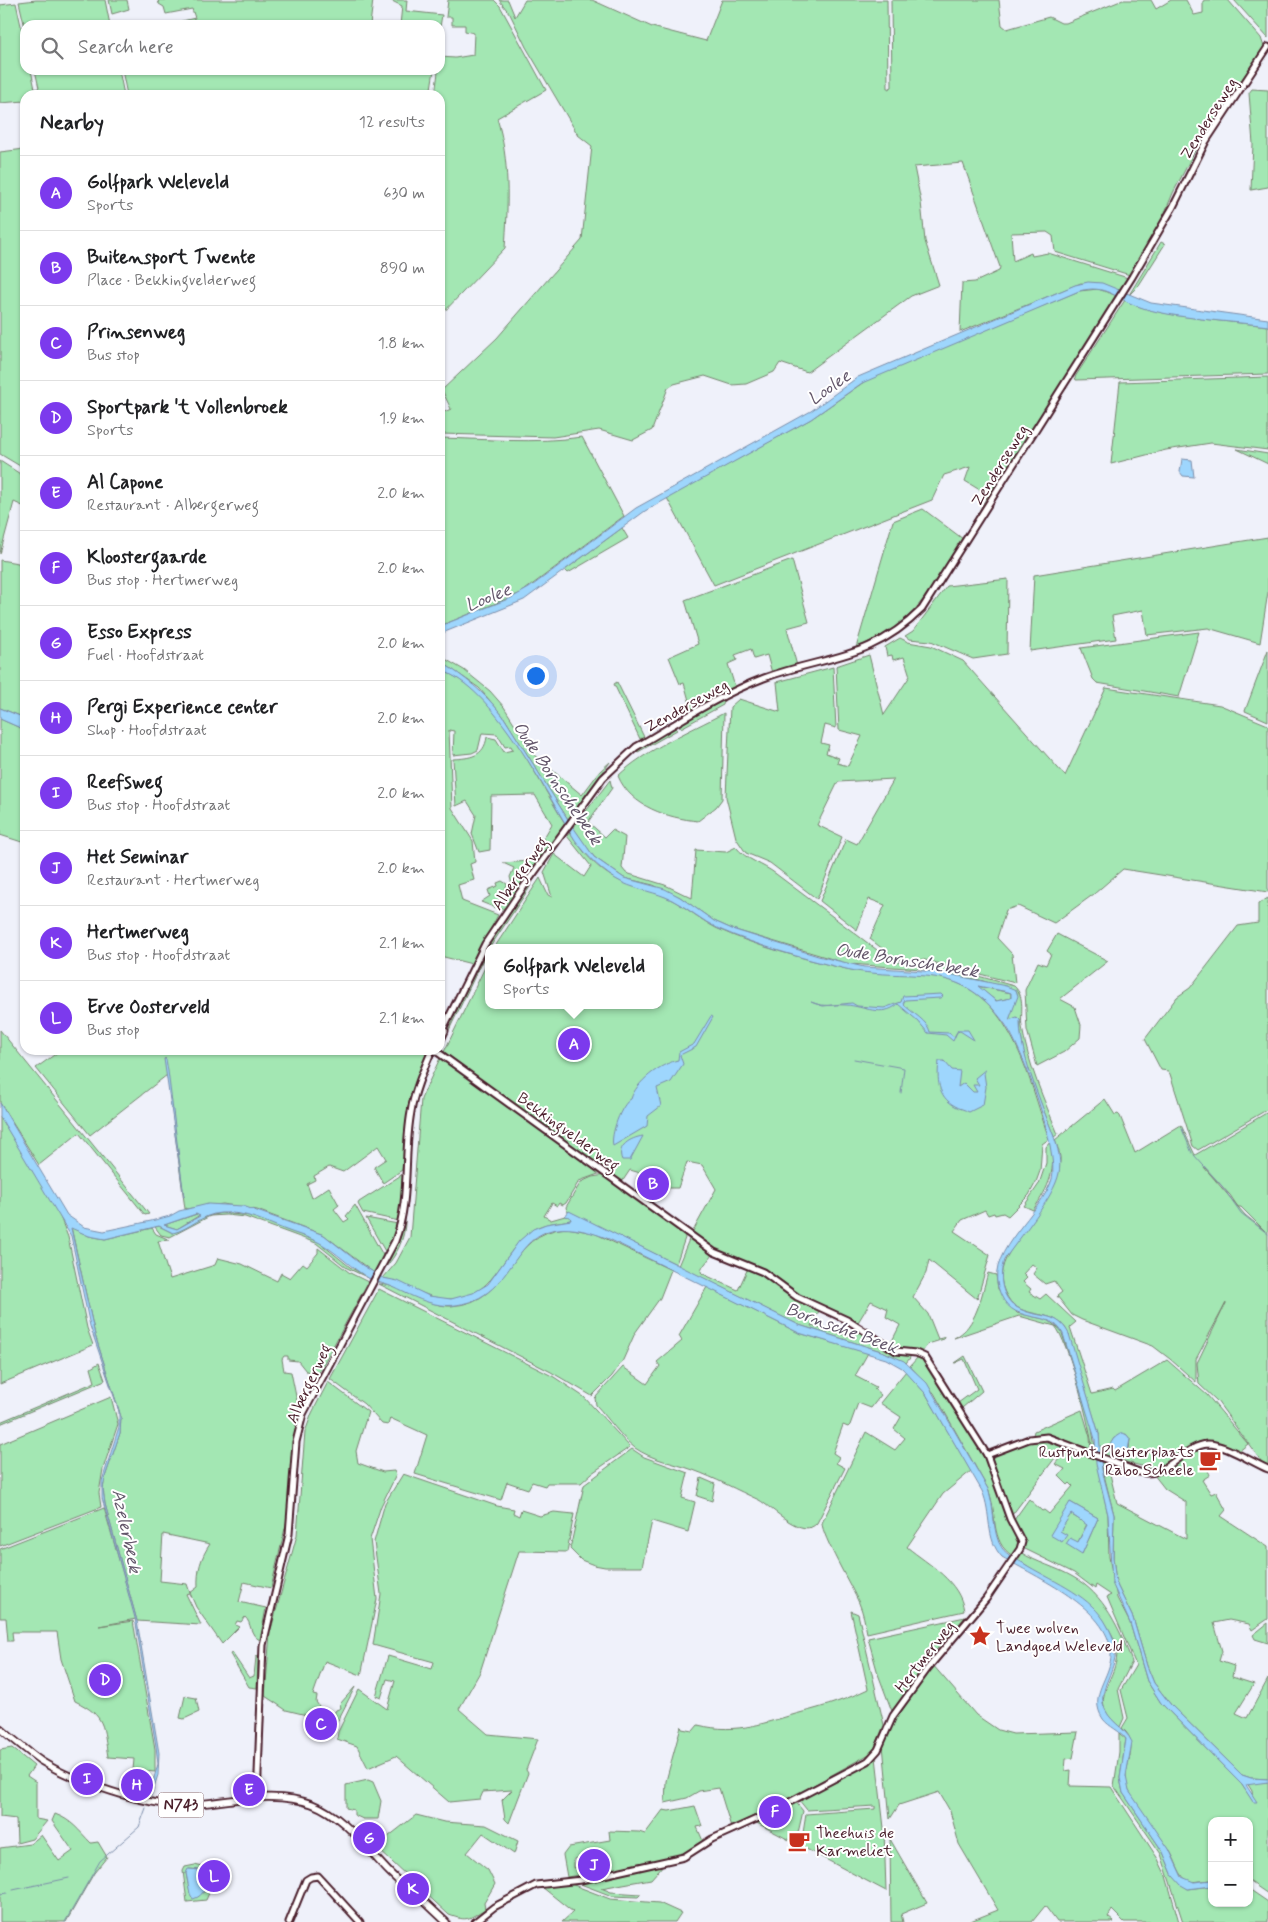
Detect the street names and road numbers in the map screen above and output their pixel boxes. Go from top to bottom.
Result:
street label: Zenderseweg [1176,74,1243,164]
street label: Zenderseweg [967,421,1034,511]
street label: Zenderseweg [641,675,732,738]
street label: Albergerweg [487,833,554,915]
street label: Bekkingvelderweg [512,1088,623,1177]
street label: Albergerweg [282,1341,338,1427]
street label: Hertmerweg [890,1617,960,1697]
road number: N743 [158,1792,204,1818]

